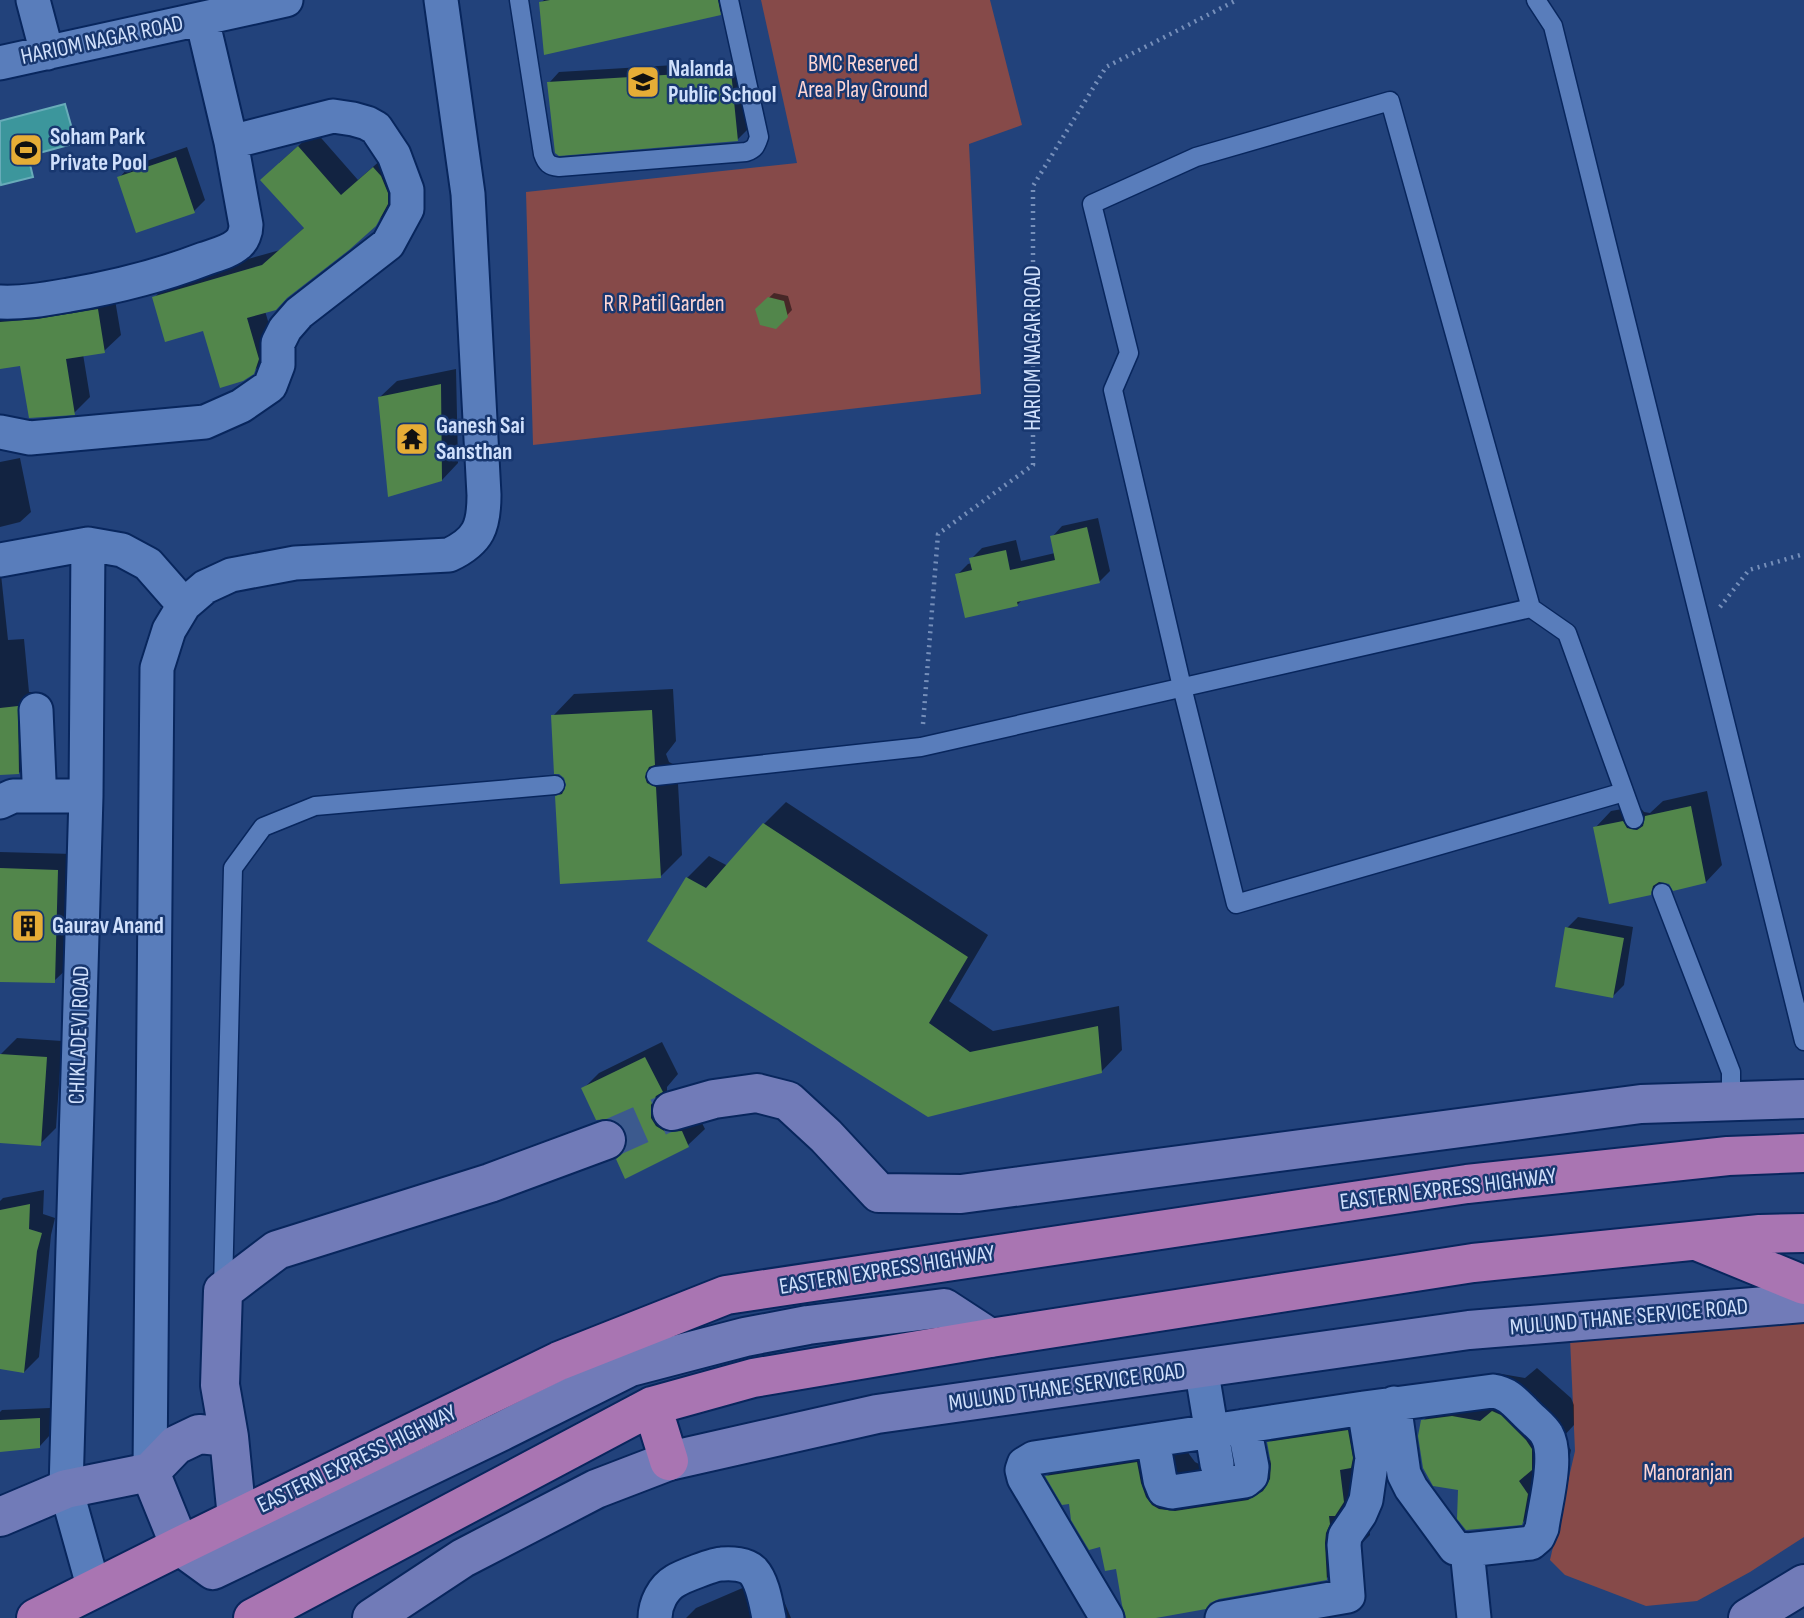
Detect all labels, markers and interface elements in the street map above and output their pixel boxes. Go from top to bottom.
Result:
street label: HARIOM NAGAR ROAD [18,9,186,71]
park label: BMC Reserved Area Play Ground [797,50,928,104]
place label: Nalanda Public School [668,55,776,109]
school or university icon: Nalanda Public School [624,63,662,101]
place label: Soham Park Private Pool [50,123,147,177]
sports icon: Soham Park Private Pool [7,131,45,169]
street label: HARIOM NAGAR ROAD [1019,265,1047,431]
park label: R R Patil Garden [603,290,725,318]
place label: Ganesh Sai Sansthan [436,412,525,466]
temple icon: Ganesh Sai Sansthan [393,420,431,458]
building icon: Gaurav Anand [9,907,47,945]
place label: Gaurav Anand [52,912,164,940]
street label: CHIKLADEVI ROAD [63,965,95,1105]
street label: EASTERN EXPRESS HIGHWAY [1338,1162,1558,1216]
street label: EASTERN EXPRESS HIGHWAY [777,1239,997,1301]
street label: MULUND THANE SERVICE ROAD [1509,1293,1749,1341]
street label: MULUND THANE SERVICE ROAD [947,1357,1187,1417]
street label: EASTERN EXPRESS HIGHWAY [253,1398,461,1519]
park label: Manoranjan [1643,1459,1733,1487]

